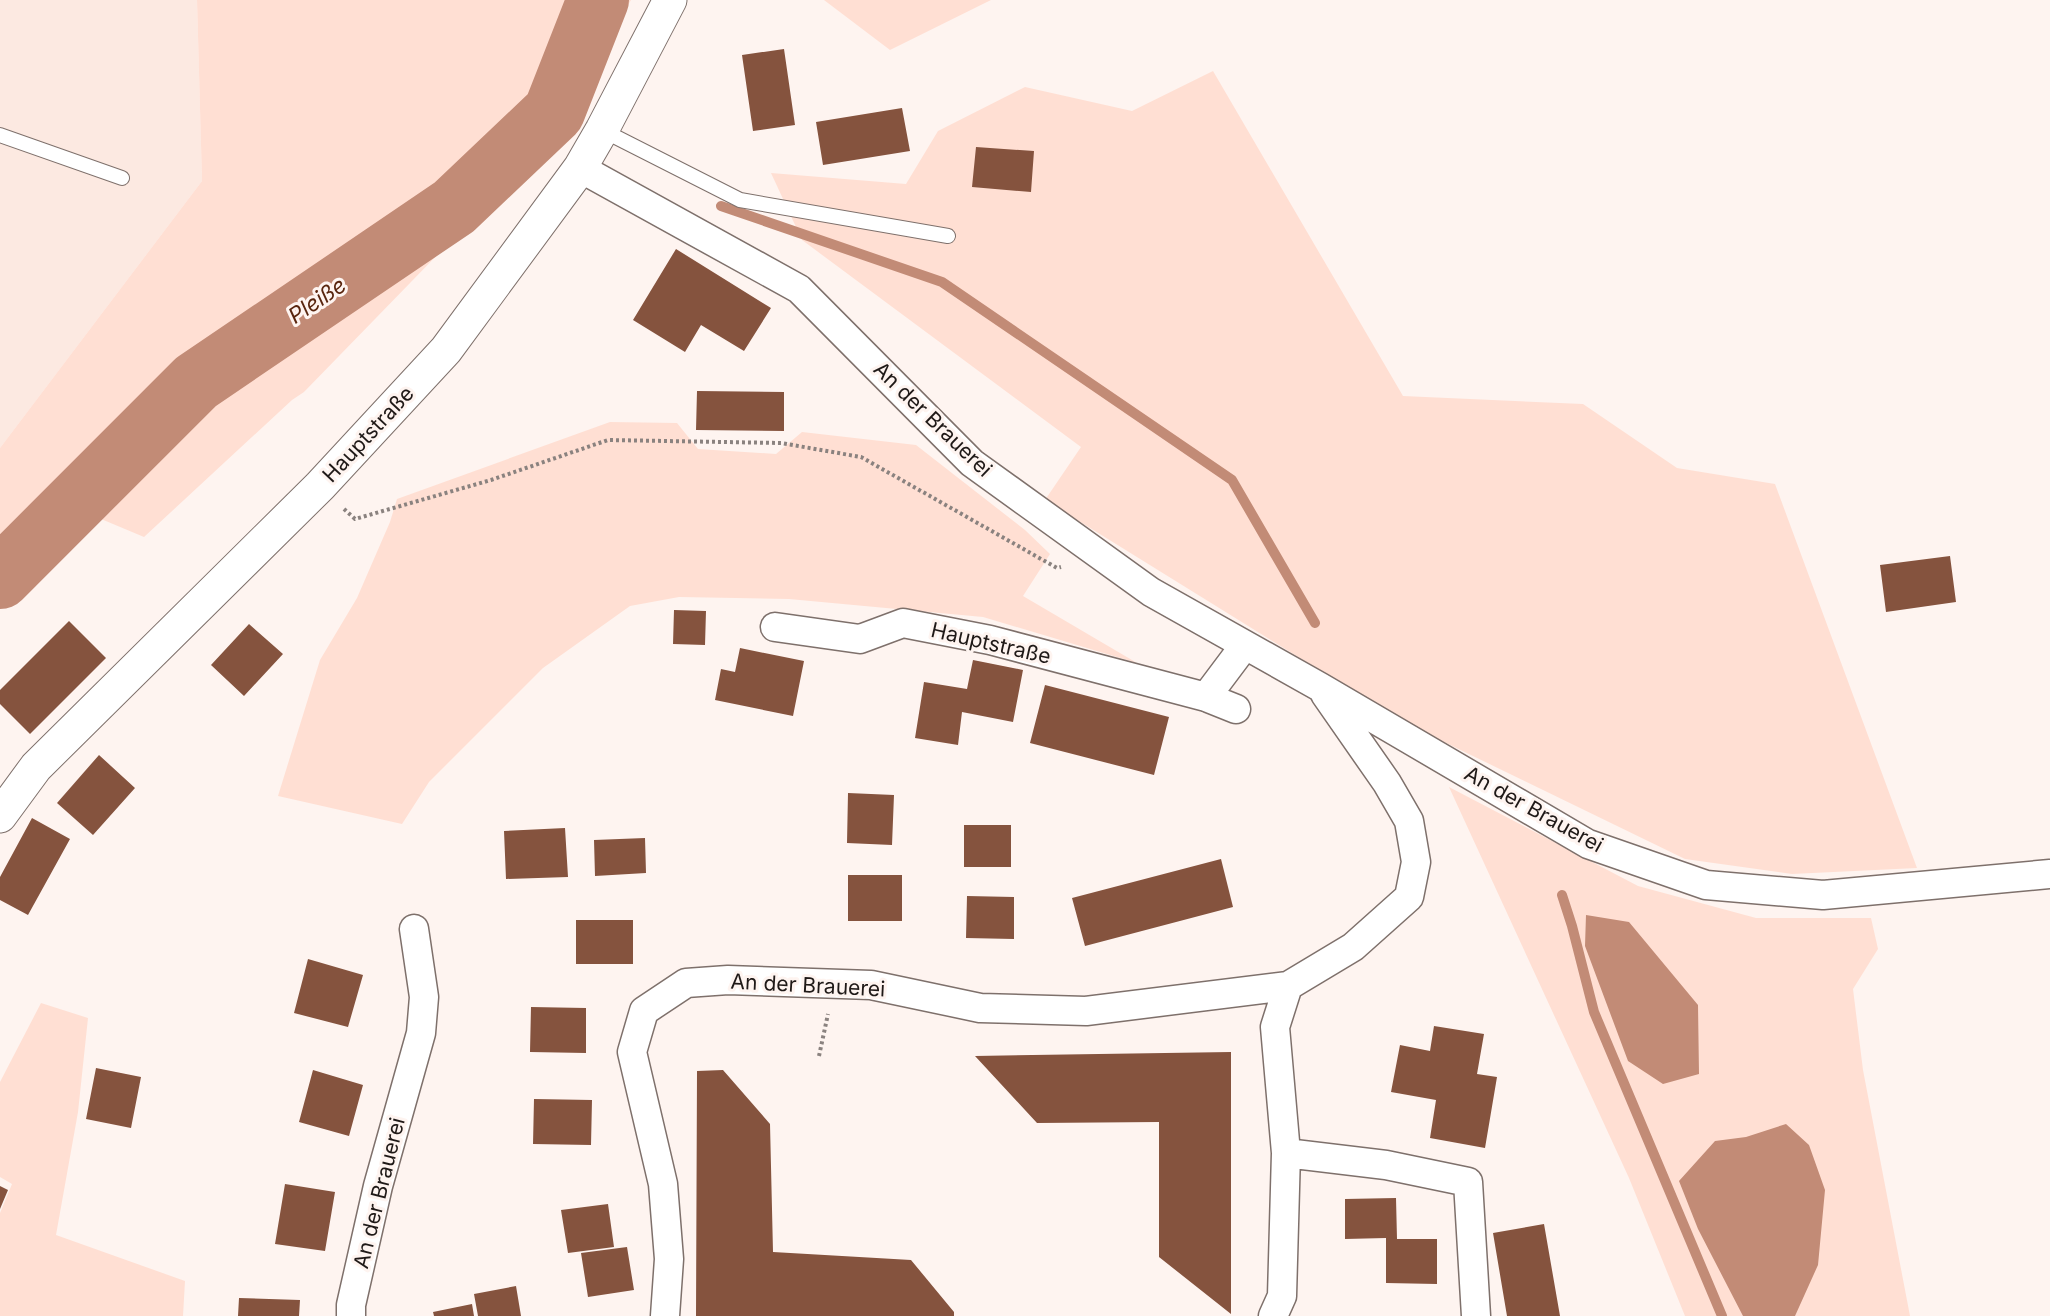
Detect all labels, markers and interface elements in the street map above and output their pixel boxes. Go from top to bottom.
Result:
water label: Pleiße [283,271,351,329]
street label: An der Brauerei [869,356,997,482]
street label: Hauptstraße [317,381,419,487]
street label: Hauptstraße [929,617,1053,669]
street label: An der Brauerei [1460,761,1608,857]
street label: An der Brauerei [730,968,886,1002]
street label: An der Brauerei [348,1115,410,1271]

